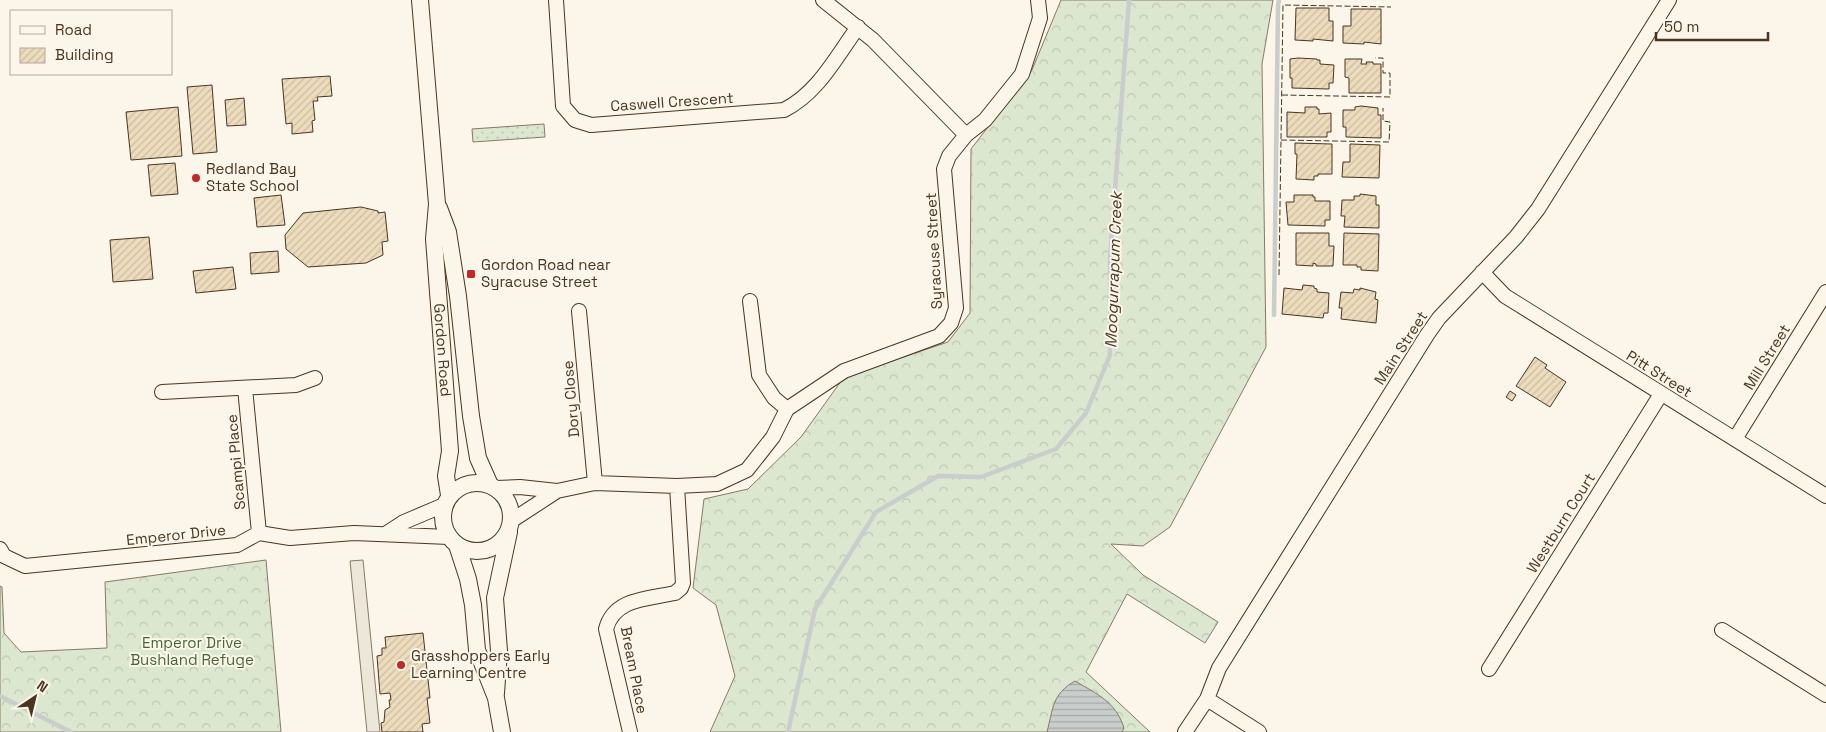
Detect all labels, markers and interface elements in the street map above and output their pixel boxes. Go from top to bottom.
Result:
legend [10,10,172,75]
scale bar [1656,10,1768,42]
text: 50 m [1664,17,1699,36]
text: Road [55,20,92,39]
text: Building [55,45,114,64]
street label: Caswell Crescent [610,88,734,115]
place label: Redland Bay State School [206,159,299,195]
marker: Redland Bay State School [190,172,202,184]
water label: Moogurrapum Creek [1100,189,1127,348]
street label: Syracuse Street [921,192,946,310]
place label: Gordon Road near Syracuse Street [481,255,611,291]
marker: Gordon Road near Syracuse Street [465,268,477,280]
street label: Gordon Road [430,303,456,397]
street label: Main Street [1370,307,1432,388]
street label: Mill Street [1739,320,1794,393]
street label: Pitt Street [1623,346,1696,401]
street label: Dory Close [558,360,583,438]
street label: Scampi Place [222,413,249,511]
street label: Westburn Court [1522,469,1599,576]
street label: Emperor Drive [125,520,227,549]
street label: Bream Place [617,625,652,715]
park label: Emperor Drive Bushland Refuge [130,633,254,669]
place label: Grasshoppers Early Learning Centre [411,646,550,682]
marker: Grasshoppers Early Learning Centre [395,659,407,671]
north arrow [10,672,60,722]
text: N [33,676,51,696]

